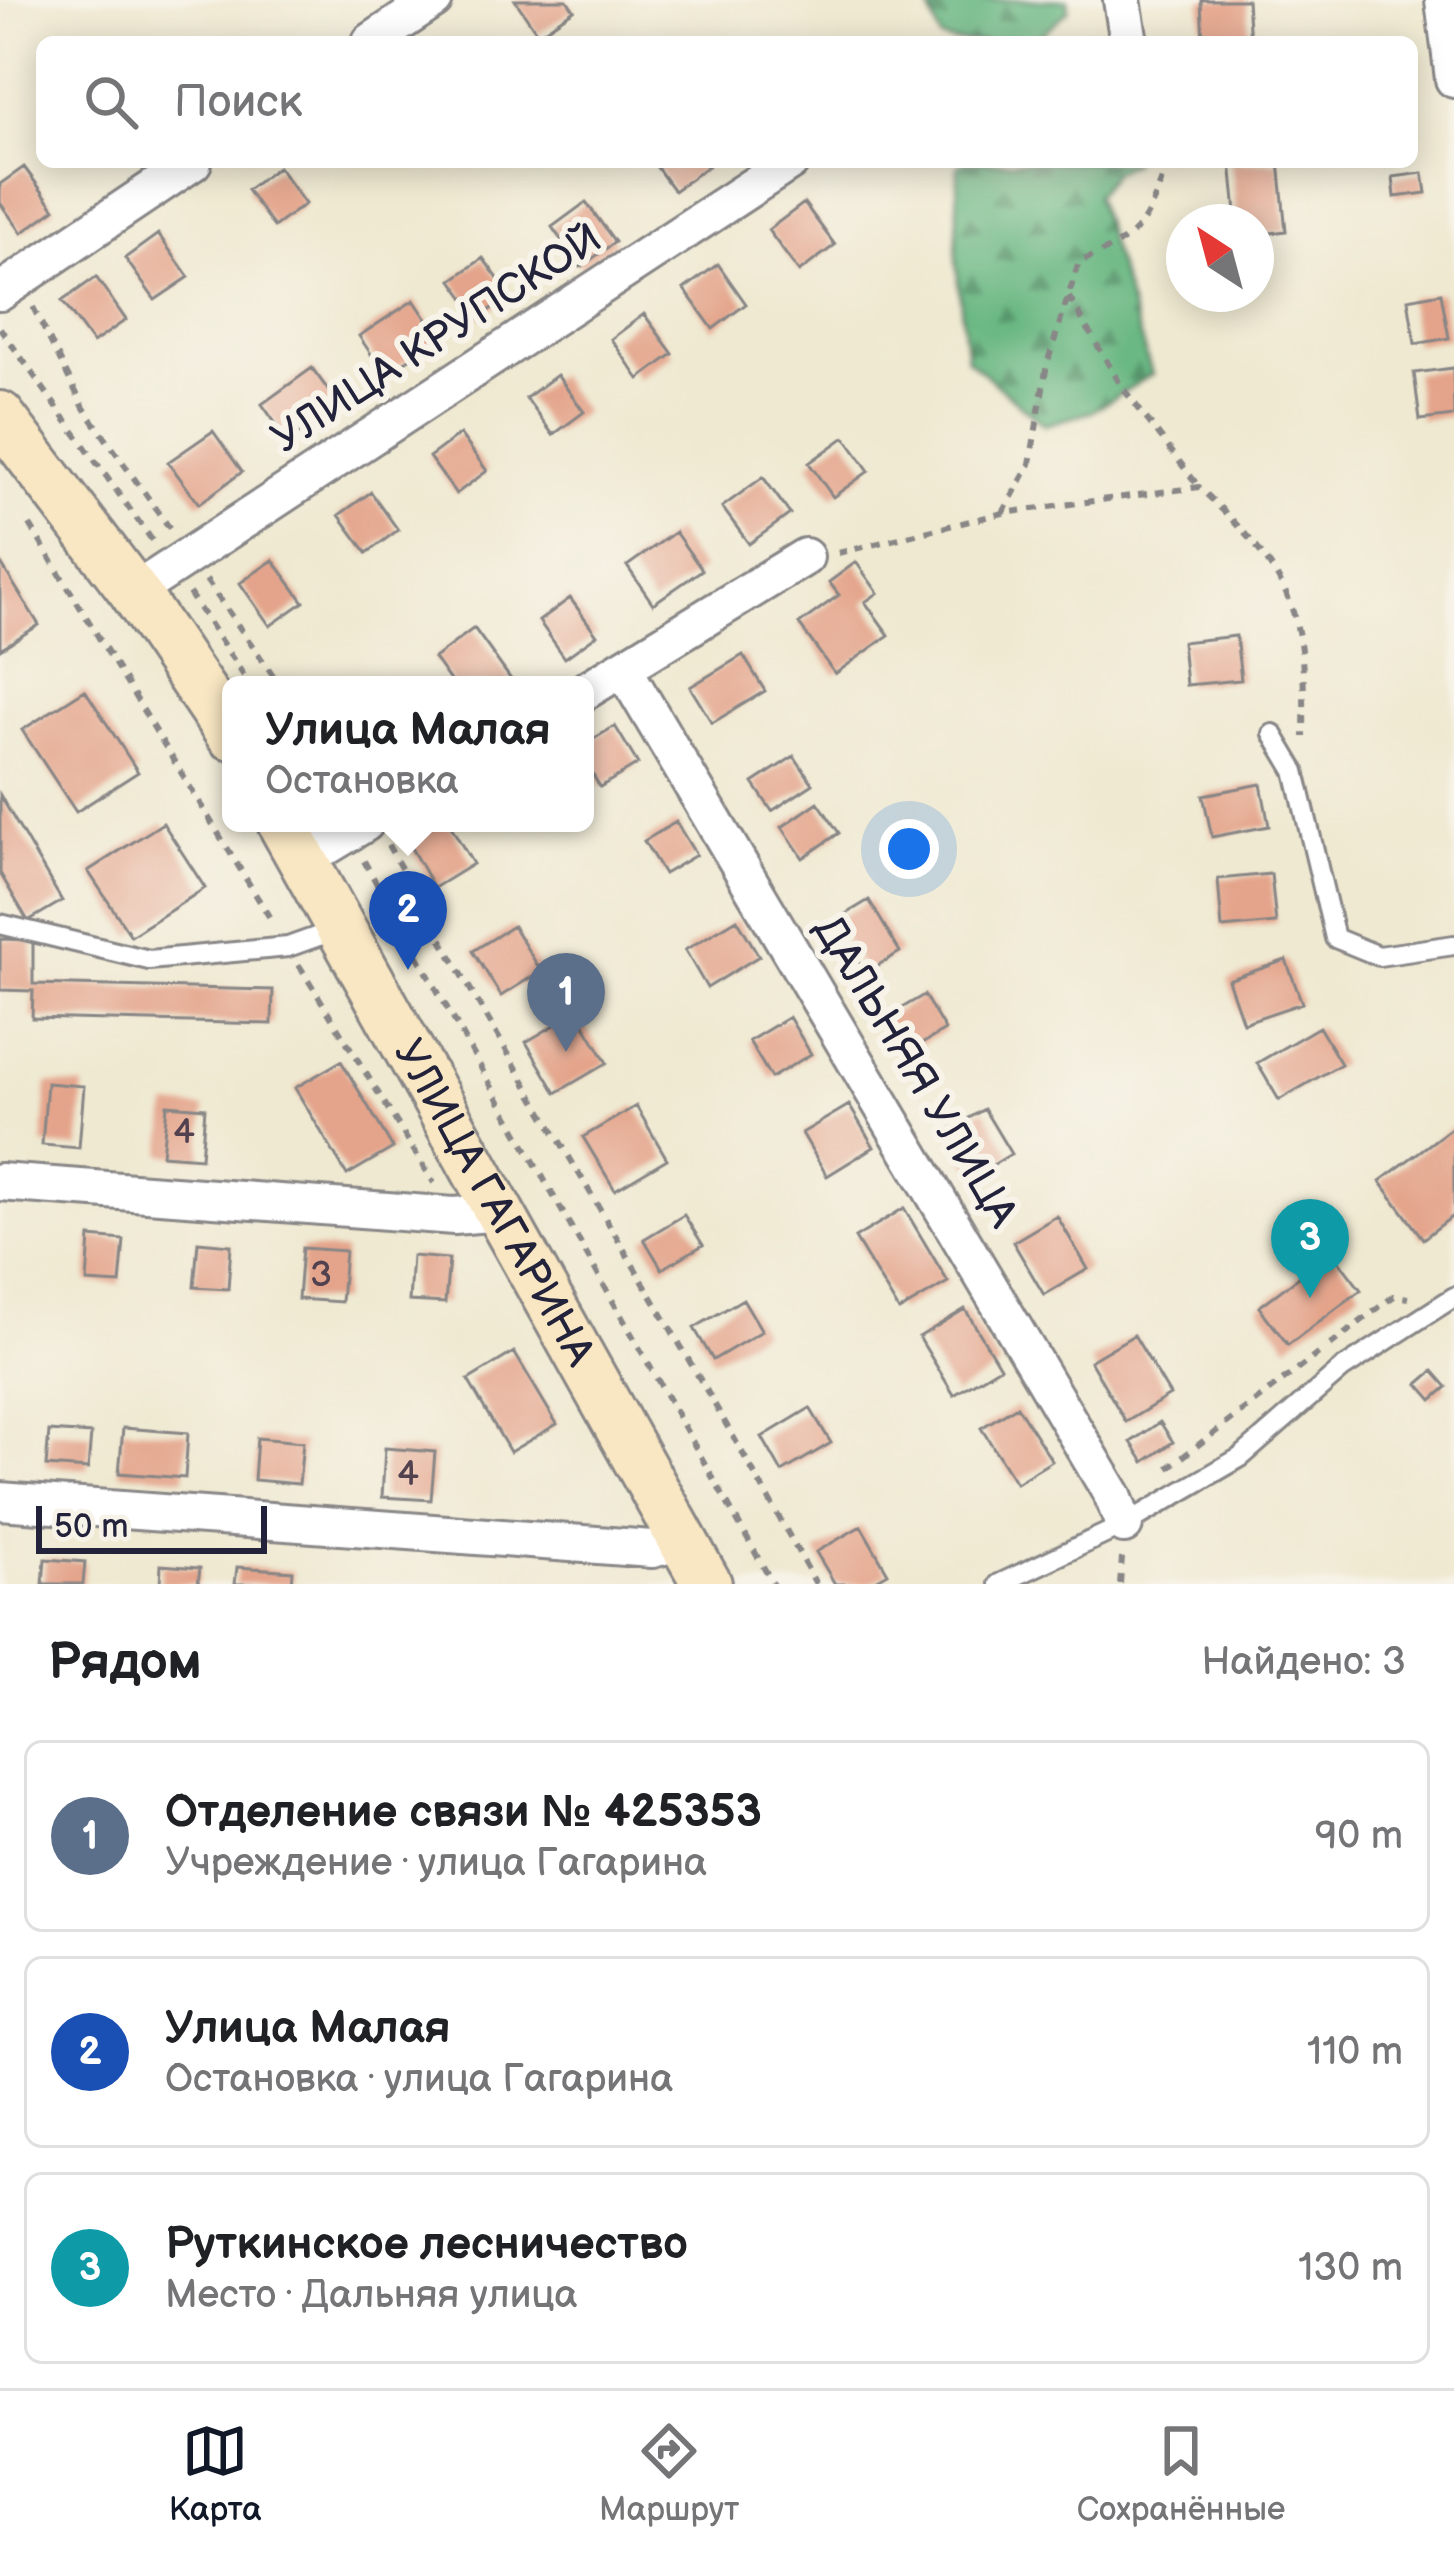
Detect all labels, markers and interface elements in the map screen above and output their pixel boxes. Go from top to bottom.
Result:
search box [36,36,1418,168]
icon: search [78,69,144,135]
text: Поиск [174,75,302,130]
north arrow [1166,204,1274,312]
street label: УЛИЦА КРУПСКОЙ [263,213,611,465]
popup [222,676,594,832]
text: Улица Малая [265,703,551,758]
text: Остановка [265,758,459,805]
your location [879,819,939,879]
pin: 2 [369,871,447,970]
street label: ДАЛЬНЯЯ УЛИЦА [802,907,1028,1237]
pin: 1 [527,953,605,1052]
street label: УЛИЦА ГАГАРИНА [383,1031,606,1375]
house number: 4 [173,1111,195,1154]
pin: 3 [1271,1199,1349,1298]
house number: 3 [310,1254,332,1297]
house number: 4 [397,1453,419,1496]
scale bar [36,1500,267,1553]
text: 50 m [54,1507,129,1547]
text: Рядом [48,1632,202,1693]
text: Найдено: 3 [1201,1639,1406,1686]
text: Отделение связи № 425353 [165,1785,762,1840]
text: 1 [82,1813,98,1860]
text: 90 m [1315,1813,1403,1860]
text: Учреждение · улица Гагарина [165,1840,707,1887]
text: Улица Малая [165,2001,451,2056]
text: 2 [78,2029,102,2076]
text: 110 m [1307,2029,1403,2076]
text: Остановка · улица Гагарина [165,2056,673,2103]
text: Руткинское лесничество [165,2217,688,2272]
text: 3 [79,2245,101,2292]
text: 130 m [1298,2245,1403,2292]
text: Место · Дальняя улица [165,2272,578,2319]
tab: Карта [169,2418,262,2530]
tab: Маршрут [599,2418,739,2530]
tab: Сохранённые [1077,2418,1285,2530]

